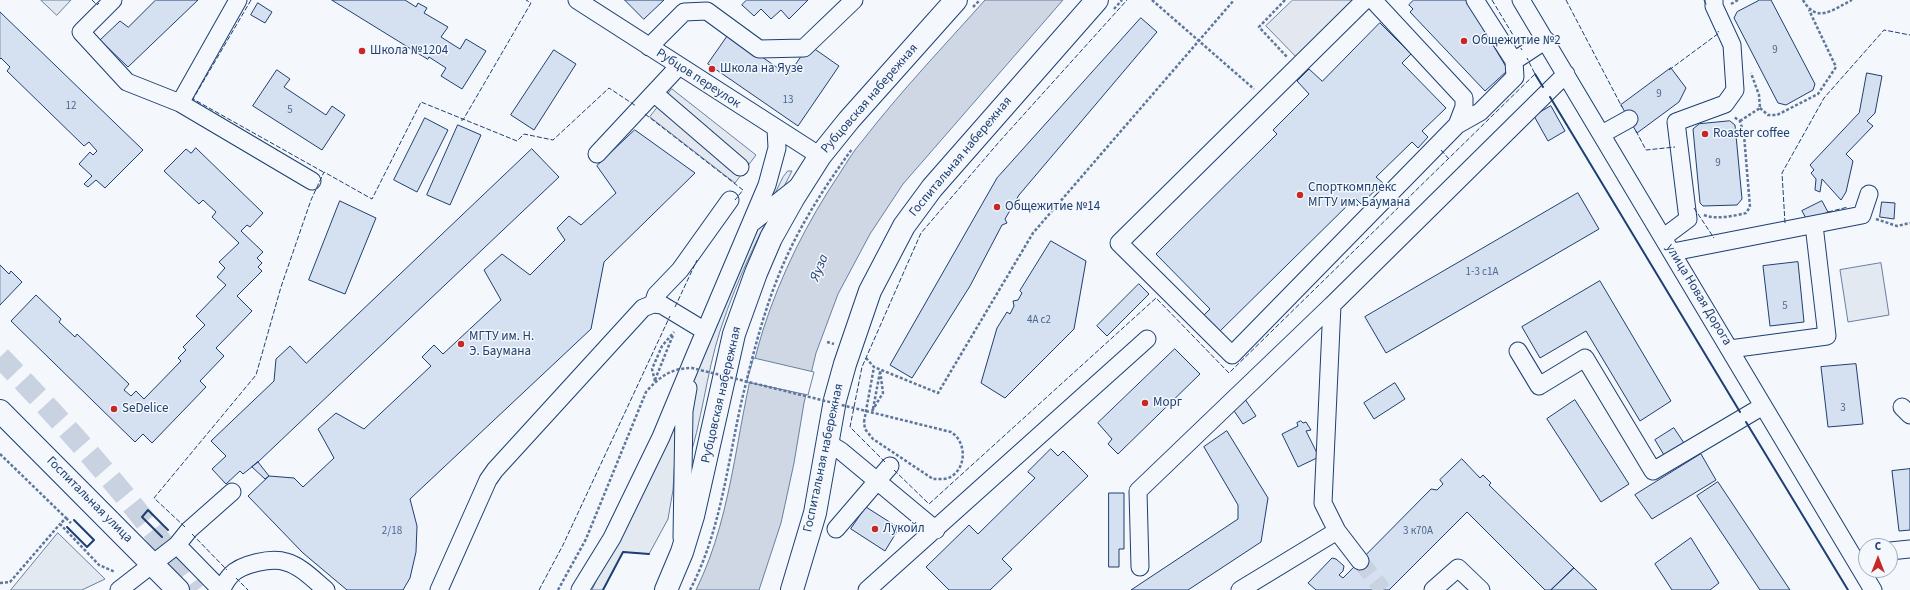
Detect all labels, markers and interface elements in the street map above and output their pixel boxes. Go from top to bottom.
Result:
place label: Общежитие №2 [1472,33,1561,49]
marker: Общежитие №2 [1459,36,1469,46]
street label: Рубцовская набережная [818,41,922,157]
place label: Школа №1204 [370,43,448,59]
house number: 9 [1772,44,1778,58]
marker: Школа №1204 [357,46,367,56]
street label: Рубцов переулок [653,46,743,112]
place label: Школа на Яузе [720,61,803,77]
marker: Школа на Яузе [707,64,717,74]
house number: 9 [1656,88,1662,102]
house number: 13 [783,94,793,108]
street label: Госпитальная набережная [906,94,1016,220]
house number: 12 [66,100,76,114]
house number: 5 [287,104,293,118]
place label: Roaster coffee [1713,126,1790,142]
marker: Roaster coffee [1700,129,1710,139]
house number: 9 [1715,157,1721,171]
place label: Спорткомплекс МГТУ им. Баумана [1308,180,1410,211]
marker: Спорткомплекс МГТУ им. Баумана [1295,190,1305,200]
place label: Общежитие №14 [1005,199,1100,215]
marker: Общежитие №14 [992,202,1002,212]
street label: улица Новая Дорога [1661,241,1735,349]
water label: Яуза [807,252,833,284]
house number: 1-3 с1А [1465,266,1499,280]
house number: 5 [1782,300,1788,314]
house number: 4А с2 [1027,314,1051,328]
street label: Рубцовская набережная [699,325,745,465]
place label: МГТУ им. Н. Э. Баумана [469,329,534,360]
marker: МГТУ им. Н. Э. Баумана [456,339,466,349]
street label: Госпитальная набережная [801,382,847,534]
place label: Морг [1153,395,1182,411]
marker: Морг [1140,398,1150,408]
place label: SeDelice [122,401,168,417]
house number: 3 [1840,402,1846,416]
marker: SeDelice [109,404,119,414]
street label: Госпитальная улица [43,454,135,546]
place label: Лукойл [883,521,925,537]
marker: Лукойл [870,524,880,534]
house number: 2/18 [382,525,402,539]
house number: 3 к70А [1403,525,1433,539]
north arrow [1858,538,1898,578]
text: С [1875,539,1881,554]

